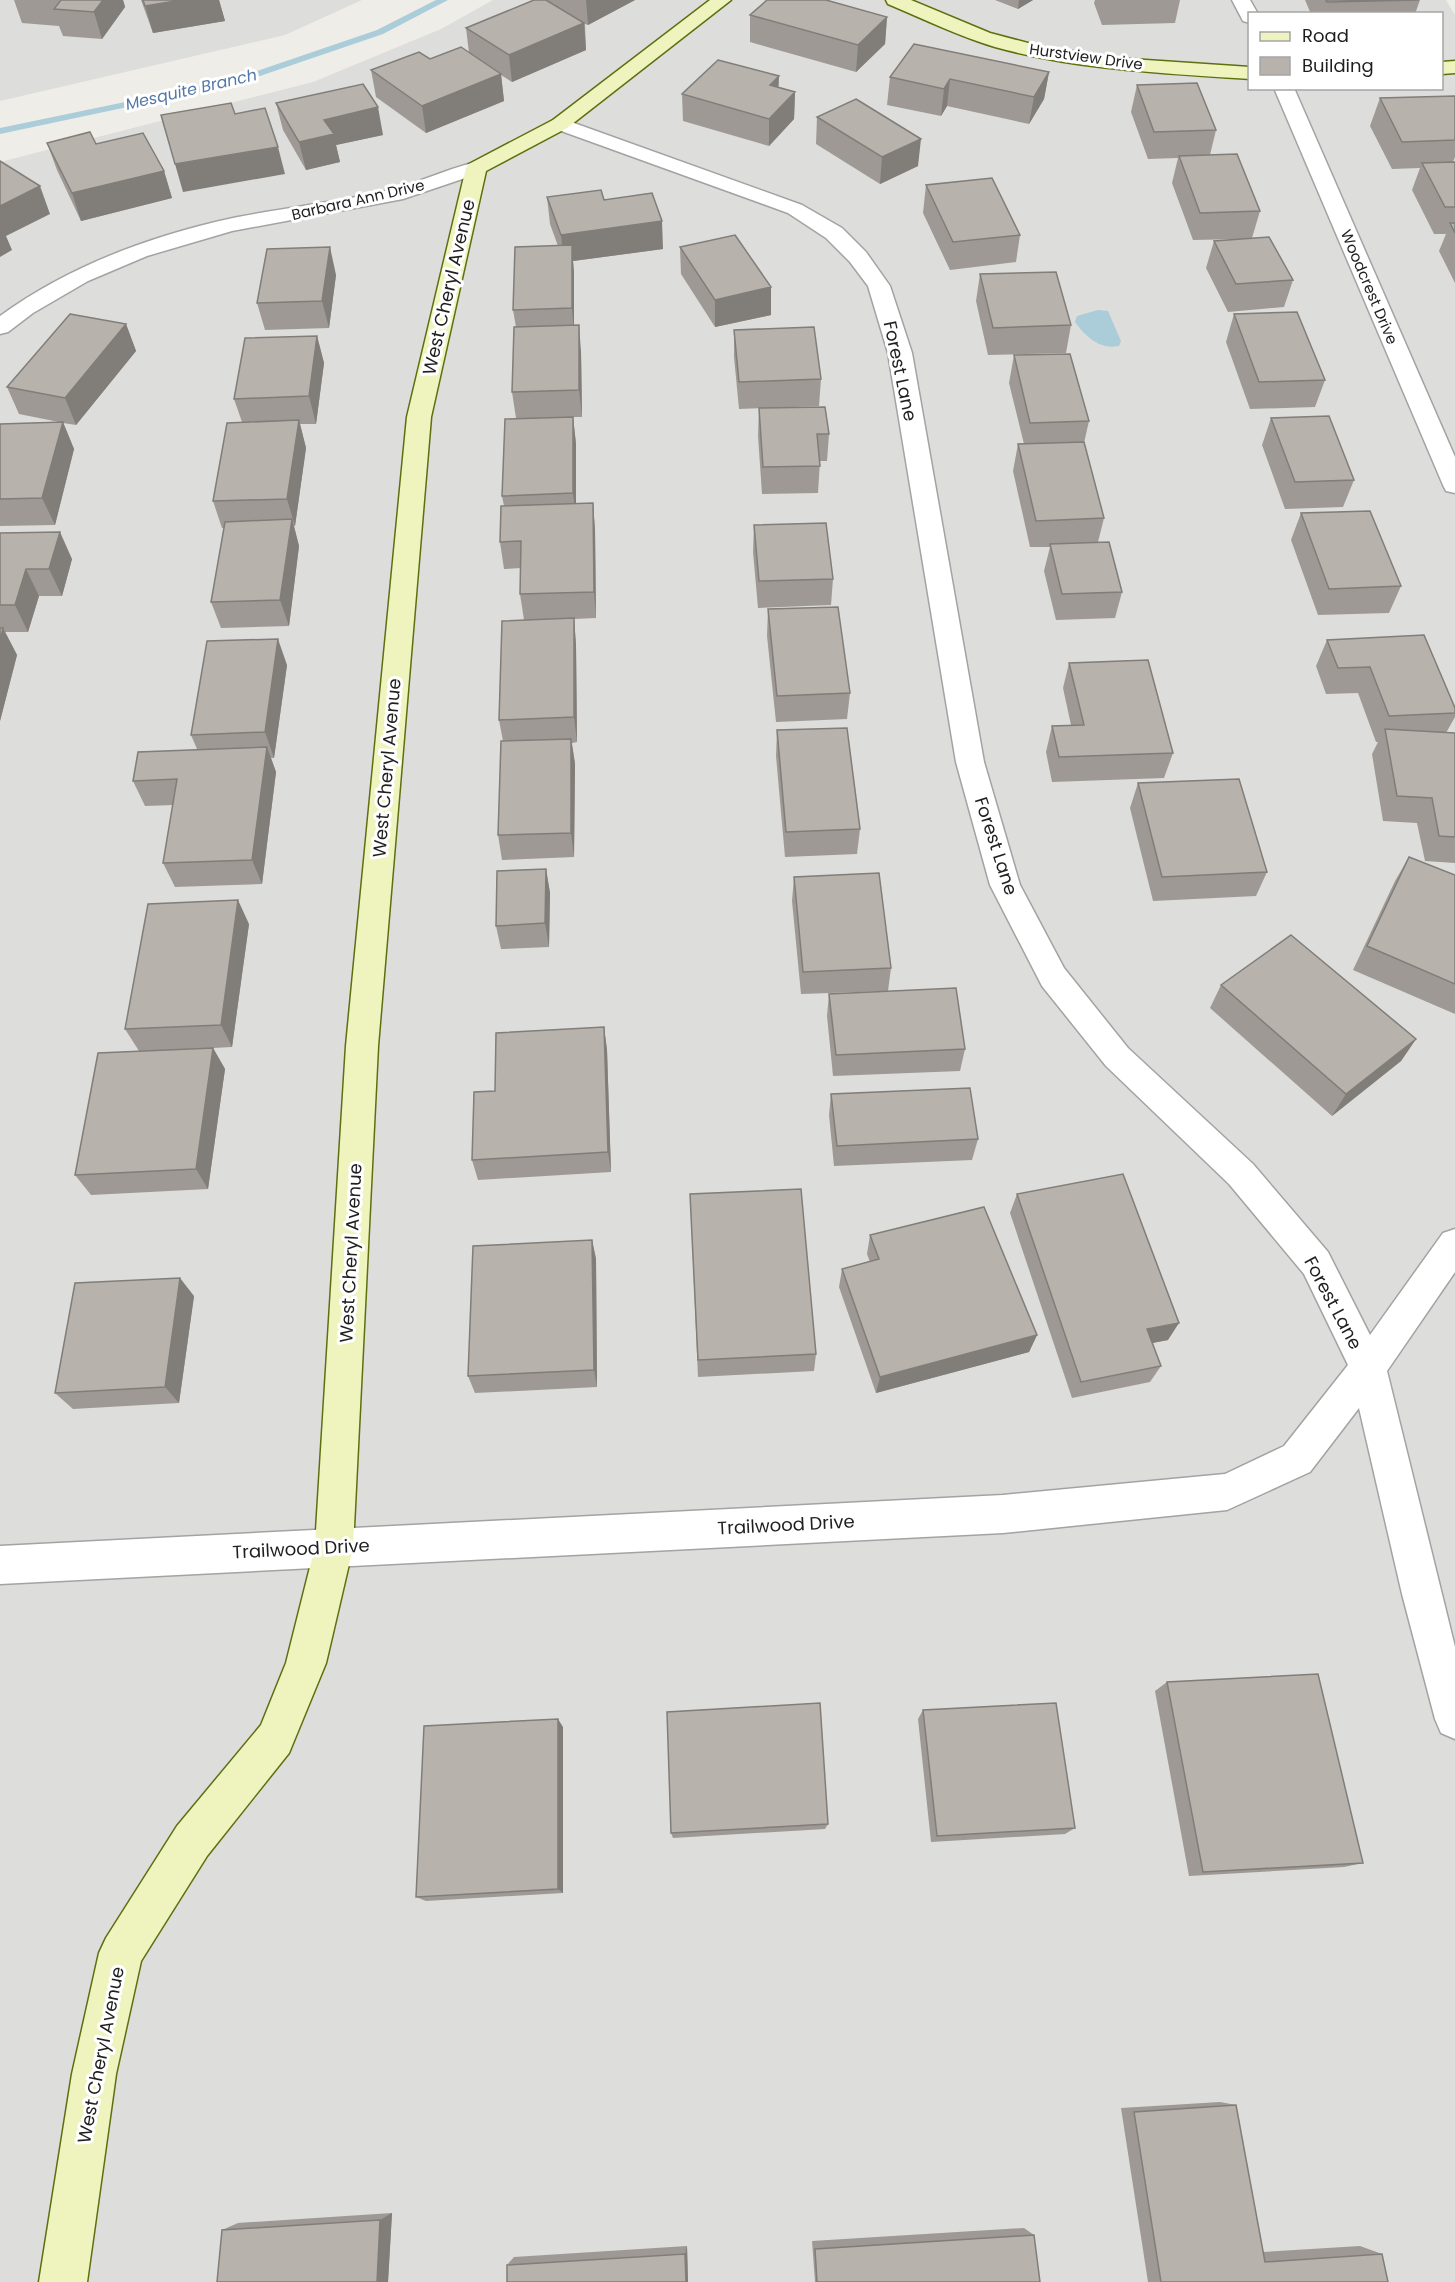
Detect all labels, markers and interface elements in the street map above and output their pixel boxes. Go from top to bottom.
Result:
legend [1248,12,1443,90]
text: Road [1302,23,1349,48]
street label: Hurstview Drive [1028,38,1144,75]
text: Building [1302,53,1374,78]
water label: Mesquite Branch [123,63,259,116]
street label: Barbara Ann Drive [289,174,426,225]
street label: West Cheryl Avenue [416,197,481,377]
street label: Woodcrest Drive [1336,226,1403,347]
street label: Forest Lane [878,318,923,423]
street label: West Cheryl Avenue [366,677,407,859]
street label: Forest Lane [969,794,1024,898]
street label: West Cheryl Avenue [333,1163,368,1343]
street label: Forest Lane [1298,1252,1368,1354]
street label: Trailwood Drive [717,1508,855,1541]
street label: Trailwood Drive [232,1532,370,1565]
street label: West Cheryl Avenue [71,1964,130,2146]

